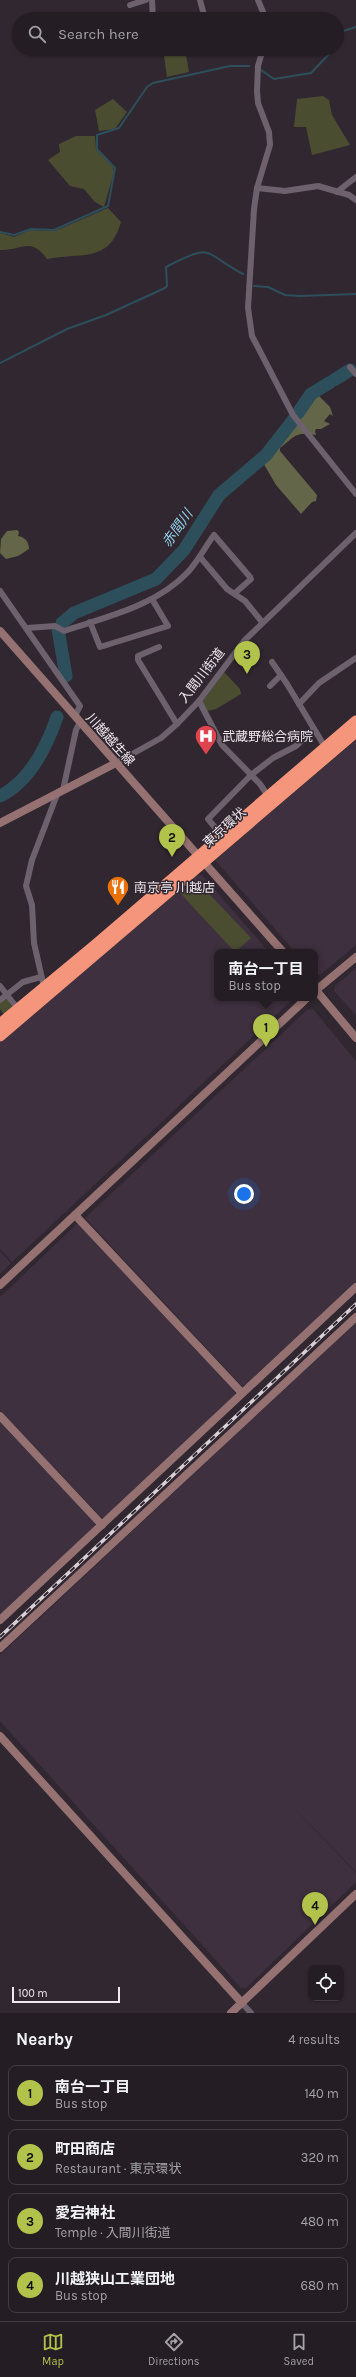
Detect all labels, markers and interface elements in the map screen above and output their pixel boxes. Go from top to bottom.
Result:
search box [12,12,344,56]
icon: search [26,23,48,45]
text: Search here [58,25,139,43]
water label: 赤間川 [158,505,198,550]
pin: 3 [234,641,260,674]
street label: 入間川街道 [175,645,227,706]
street label: 川越越生線 [83,710,138,769]
hospital icon: 武蔵野総合病院 [193,723,219,756]
place label: 武蔵野総合病院 [222,729,313,744]
street label: 東京環状 [200,804,249,850]
pin: 2 [159,824,185,857]
restaurant icon: 南京亭 川越店 [105,874,131,907]
place label: 南京亭 川越店 [134,880,215,895]
popup [214,949,318,1001]
text: 南台一丁目 [228,960,304,978]
text: Bus stop [228,978,281,993]
pin: 1 [253,1014,279,1047]
your location [234,1184,254,1204]
pin: 4 [302,1892,328,1925]
map controls [308,1965,344,2001]
button: locate [308,1965,344,2001]
scale bar [12,1985,120,2004]
text: 100 m [18,1987,48,2000]
text: Nearby [16,2029,73,2049]
text: 4 results [288,2032,340,2047]
text: 南台一丁目 [55,2078,130,2096]
text: 1 [28,2086,32,2101]
text: 140 m [304,2086,339,2101]
text: Bus stop [55,2096,107,2111]
text: 町田商店 [55,2140,115,2158]
text: 2 [26,2150,34,2165]
text: 320 m [301,2150,339,2165]
text: Restaurant · 東京環状 [55,2161,181,2176]
text: 愛宕神社 [55,2204,115,2222]
text: 3 [26,2214,34,2229]
text: 480 m [301,2214,339,2229]
text: Temple · 入間川街道 [55,2225,171,2240]
text: 川越狭山工業団地 [55,2270,175,2288]
text: 4 [26,2278,34,2293]
text: 680 m [301,2278,339,2293]
text: Bus stop [55,2288,107,2303]
tab: Map [42,2331,64,2368]
tab: Directions [148,2331,200,2368]
tab: Saved [284,2331,314,2368]

